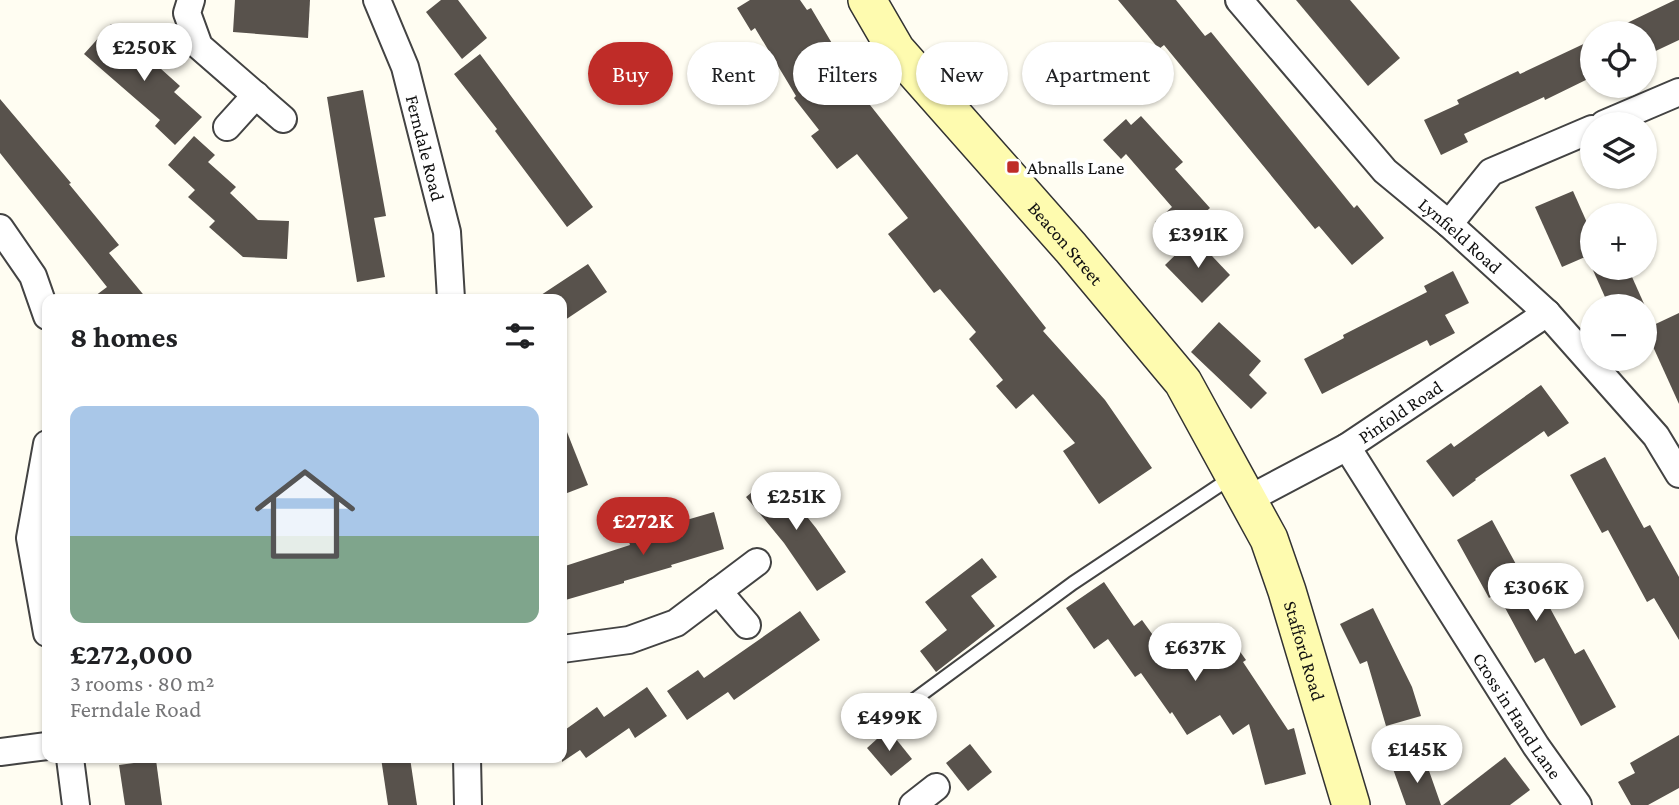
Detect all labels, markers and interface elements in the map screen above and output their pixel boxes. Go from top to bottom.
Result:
map controls [1580,21,1657,371]
button: locate [1580,21,1657,98]
pin: £250K [95,24,193,83]
text: £250K [112,33,176,59]
chip: Buy [588,42,673,105]
chip: Rent [687,42,779,105]
chip: Filters [793,42,902,105]
chip: New [916,42,1008,105]
chip: Apartment [1022,42,1174,105]
street label: Ferndale Road [402,93,449,203]
button: layers [1580,112,1657,189]
place label: Abnalls Lane [1027,157,1124,178]
marker: Abnalls Lane [1005,159,1021,175]
street label: Lynfield Road [1414,193,1506,278]
street label: Beacon Street [1024,197,1108,290]
button: + [1580,203,1657,280]
pin: £391K [1149,210,1247,270]
text: £391K [1168,220,1228,246]
button: − [1580,294,1657,371]
icon: filters [501,317,539,355]
text: 8 homes [70,320,178,353]
street label: Pinfold Road [1354,376,1446,448]
icon: home [242,451,368,577]
pin: £251K [747,472,845,532]
text: £251K [767,482,825,508]
pin: £272K [594,498,692,557]
text: £272K [613,507,673,533]
pin: £306K [1487,564,1585,623]
text: £306K [1504,573,1568,599]
street label: Stafford Road [1280,598,1329,703]
pin: £637K [1146,624,1244,683]
text: £637K [1165,633,1225,659]
text: £272,000 [70,637,193,670]
street label: Cross in Hand Lane [1469,649,1566,783]
text: 3 rooms · 80 m² [70,670,215,696]
pin: £499K [840,694,938,753]
text: Ferndale Road [70,696,201,722]
text: £499K [857,703,921,729]
pin: £145K [1368,726,1466,785]
text: £145K [1387,735,1447,761]

